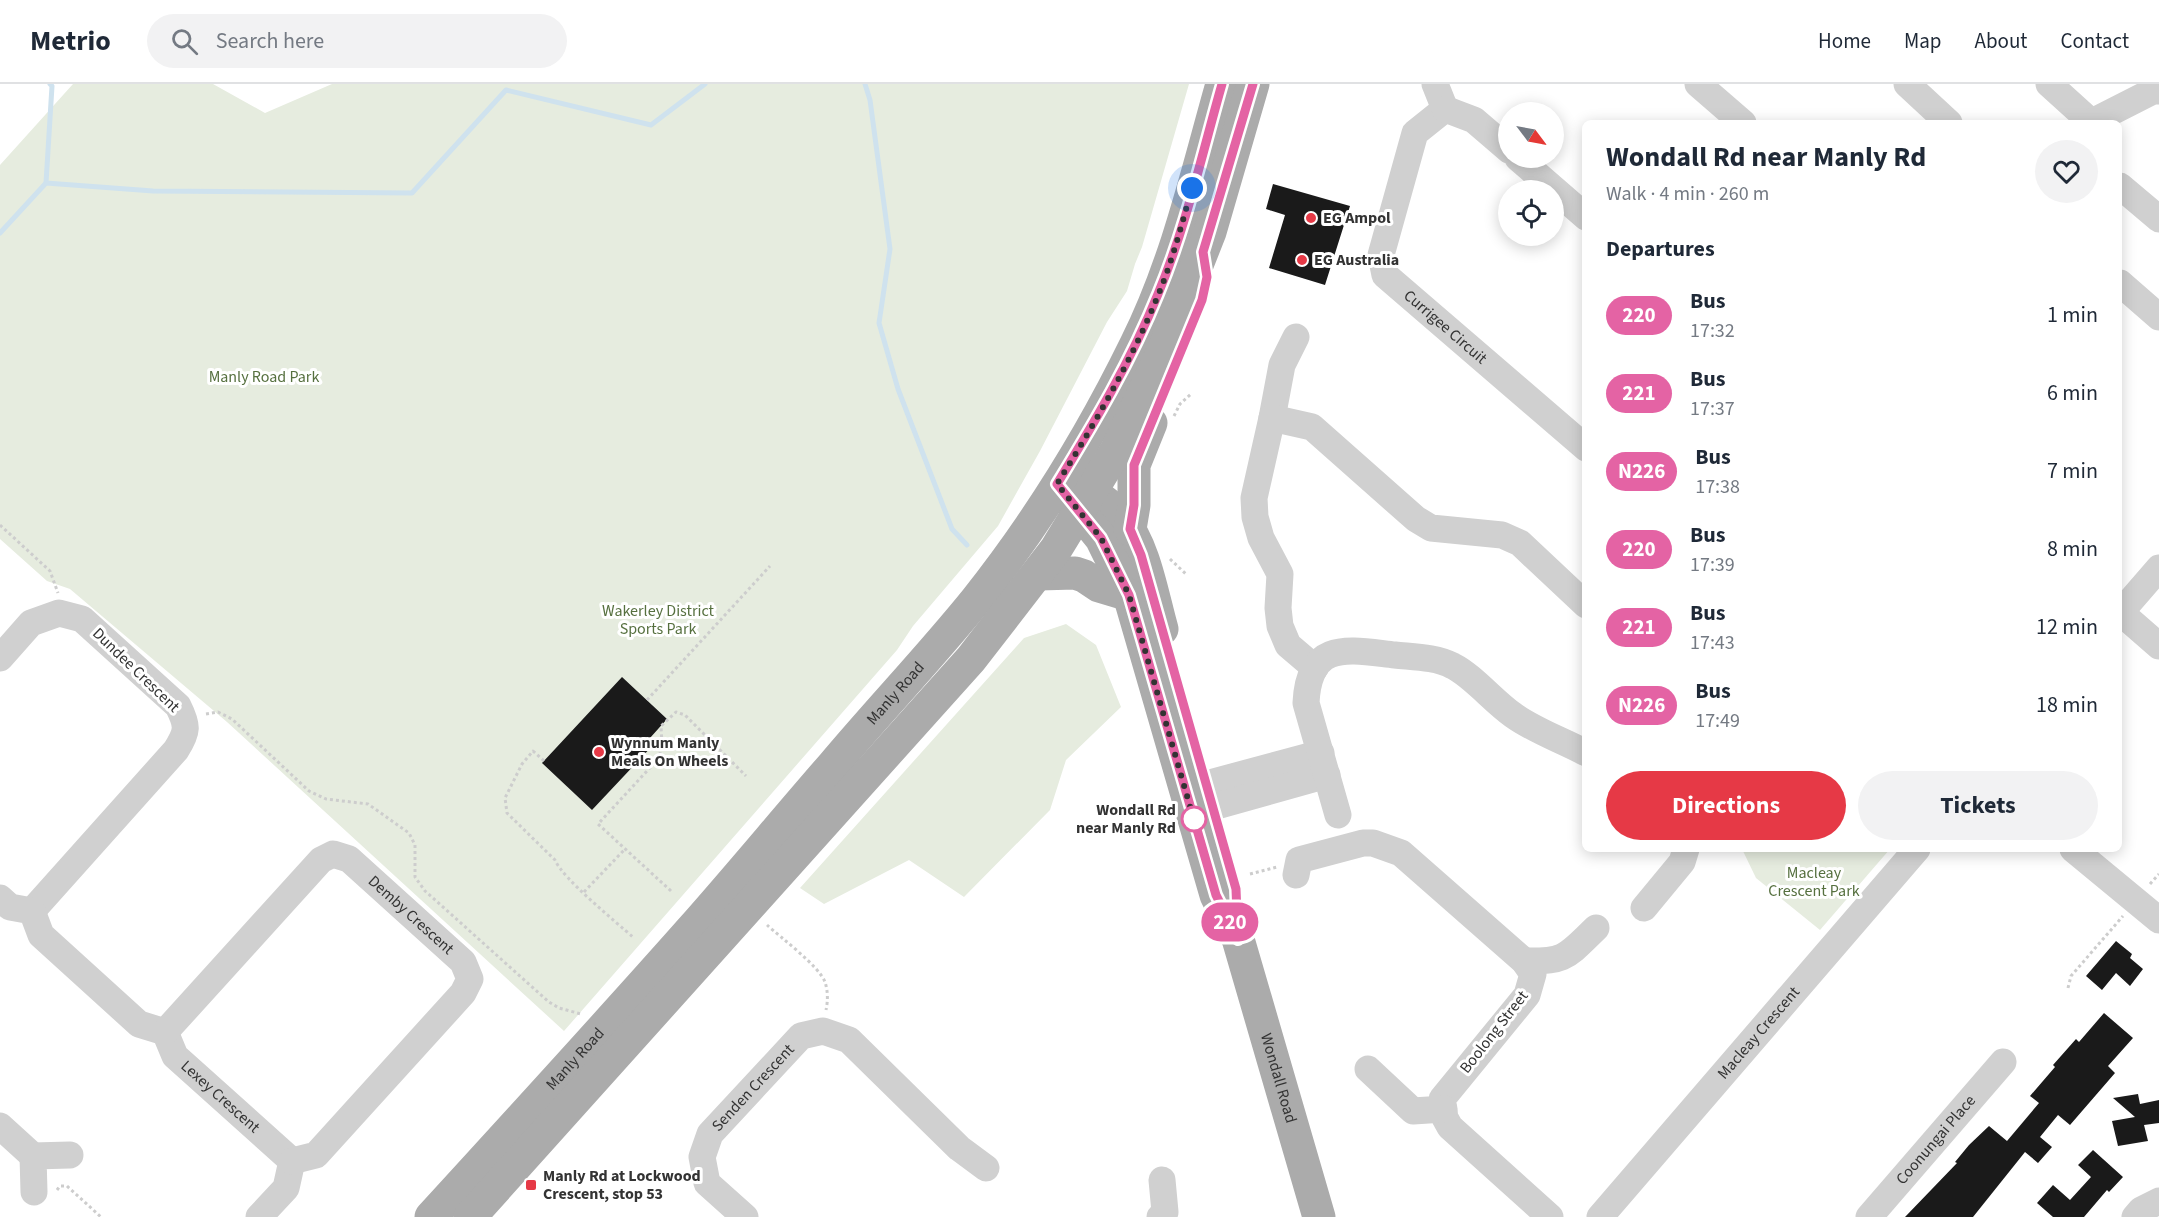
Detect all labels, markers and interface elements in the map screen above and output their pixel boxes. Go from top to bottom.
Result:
search box [147,14,567,68]
text: Metrio [30,21,111,61]
icon: search [168,25,201,58]
text: Search here [216,25,324,57]
text: Home [1818,26,1871,56]
text: Map [1904,26,1942,56]
text: About [1975,26,2027,56]
text: Contact [2060,26,2129,56]
north arrow [1498,102,1564,168]
map controls [1498,102,1564,246]
text: Wondall Rd near Manly Rd [1606,137,1926,177]
button: heart [2035,140,2098,203]
your location [1177,173,1207,203]
button: locate [1498,180,1564,246]
text: Walk · 4 min · 260 m [1606,180,1769,208]
place label: EG Ampol [1323,207,1391,229]
marker: EG Ampol [1304,211,1318,225]
text: Departures [1606,233,1715,265]
place label: EG Australia [1314,249,1399,271]
marker: EG Australia [1295,253,1309,267]
street label: Currigee Circuit [1399,285,1492,369]
text: Bus [1690,285,1726,317]
text: 1 min [2047,299,2098,331]
text: 220 [1622,300,1656,330]
text: 17:32 [1690,317,1735,345]
text: Bus [1690,363,1726,395]
park label: Manly Road Park [209,366,319,388]
text: 6 min [2047,377,2098,409]
text: 221 [1622,378,1656,408]
text: 17:37 [1690,395,1735,423]
text: Bus [1695,441,1731,473]
text: 7 min [2047,455,2098,487]
text: N226 [1618,456,1665,486]
text: 17:38 [1695,473,1740,501]
text: Bus [1690,519,1726,551]
text: 8 min [2047,533,2098,565]
text: 220 [1622,534,1656,564]
text: 17:39 [1690,551,1735,579]
text: Bus [1690,597,1726,629]
park label: Wakerley District Sports Park [602,600,715,640]
text: 12 min [2036,611,2098,643]
text: 221 [1622,612,1656,642]
street label: Dundee Crescent [88,623,185,718]
text: 17:43 [1690,629,1735,657]
street label: Manly Road [861,657,930,730]
text: Bus [1695,675,1731,707]
text: 18 min [2036,689,2098,721]
text: N226 [1618,690,1665,720]
text: 17:49 [1695,707,1740,735]
place label: Wynnum Manly Meals On Wheels [611,732,728,772]
marker: Wynnum Manly Meals On Wheels [592,745,606,759]
button: Directions [1606,771,1846,840]
button: Tickets [1858,771,2098,840]
place label: Wondall Rd near Manly Rd [1076,799,1176,839]
marker: Wondall Rd near Manly Rd [1181,806,1207,832]
park label: Macleay Crescent Park [1768,862,1860,902]
street label: Demby Crescent [363,870,459,960]
line badge: 220 [1196,902,1264,942]
text: 220 [1213,907,1247,937]
street label: Macleay Crescent [1712,981,1805,1084]
street label: Boolong Street [1455,986,1534,1078]
street label: Manly Road [541,1023,609,1095]
street label: Wondall Road [1255,1031,1302,1126]
street label: Senden Crescent [707,1039,800,1136]
street label: Lexey Crescent [176,1055,265,1138]
street label: Coonungai Place [1891,1090,1981,1189]
place label: Manly Rd at Lockwood Crescent, stop 53 [543,1165,701,1205]
marker: Manly Rd at Lockwood Crescent, stop 53 [524,1178,538,1192]

